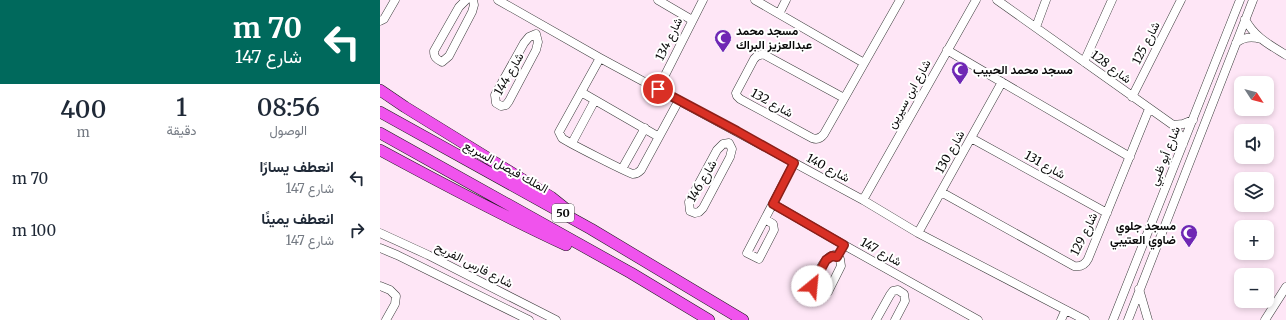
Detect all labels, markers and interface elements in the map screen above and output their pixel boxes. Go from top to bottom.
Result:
text: 70 m [233,10,302,46]
street label: شارع 134 [652,15,687,64]
icon: left [316,16,368,68]
street label: شارع 125 [1128,19,1164,68]
place label: مسجد محمد عبدالعزيز البراك [736,23,812,53]
mosque icon: مسجد محمد عبدالعزيز البراك [713,28,733,53]
text: شارع 147 [235,45,302,68]
street label: شارع 128 [1087,47,1134,88]
street label: شارع 144 [490,50,528,99]
street label: شارع ابن سيرين [883,57,935,132]
mosque icon: مسجد محمد الحبيب [950,60,970,85]
place label: مسجد محمد الحبيب [973,62,1073,77]
pin [641,72,675,106]
north arrow [1234,76,1274,116]
map controls [1234,76,1274,308]
icon: arrive [647,78,669,100]
street label: شارع 132 [748,85,796,122]
text: 1 [176,92,187,123]
text: 08:56 [257,92,320,123]
text: 400 [60,94,106,125]
text: دقيقة [166,122,197,139]
text: الوصول [270,122,307,139]
text: m [77,124,90,141]
street label: شارع أبو ظبي [1146,124,1186,189]
button: sound [1234,124,1274,164]
street label: شارع 130 [932,128,969,177]
street label: الملك فيصل السريع [460,137,551,198]
street label: شارع 131 [1021,147,1068,184]
street label: شارع 140 [803,150,852,187]
text: انعطف يسارًا [259,157,334,176]
street label: شارع 146 [683,157,721,206]
icon: left [346,167,368,189]
text: 70 m [12,169,48,188]
button: layers [1234,172,1274,212]
text: شارع 147 [285,180,334,197]
road number: 50 [552,204,574,222]
text: انعطف يمينًا [261,209,334,228]
street label: شارع 129 [1067,210,1102,259]
place label: مسجد جلوي ضاوي العتيبي [1110,218,1176,250]
icon: right [346,219,368,241]
button: + [1234,220,1274,260]
text: 100 m [12,221,56,240]
mosque icon: مسجد جلوي ضاوي العتيبي [1179,223,1199,248]
text: شارع 147 [285,232,334,249]
street label: شارع 147 [857,234,904,271]
street label: شارع فارس الفريح [432,239,516,292]
position arrow [791,265,833,307]
button: − [1234,268,1274,308]

